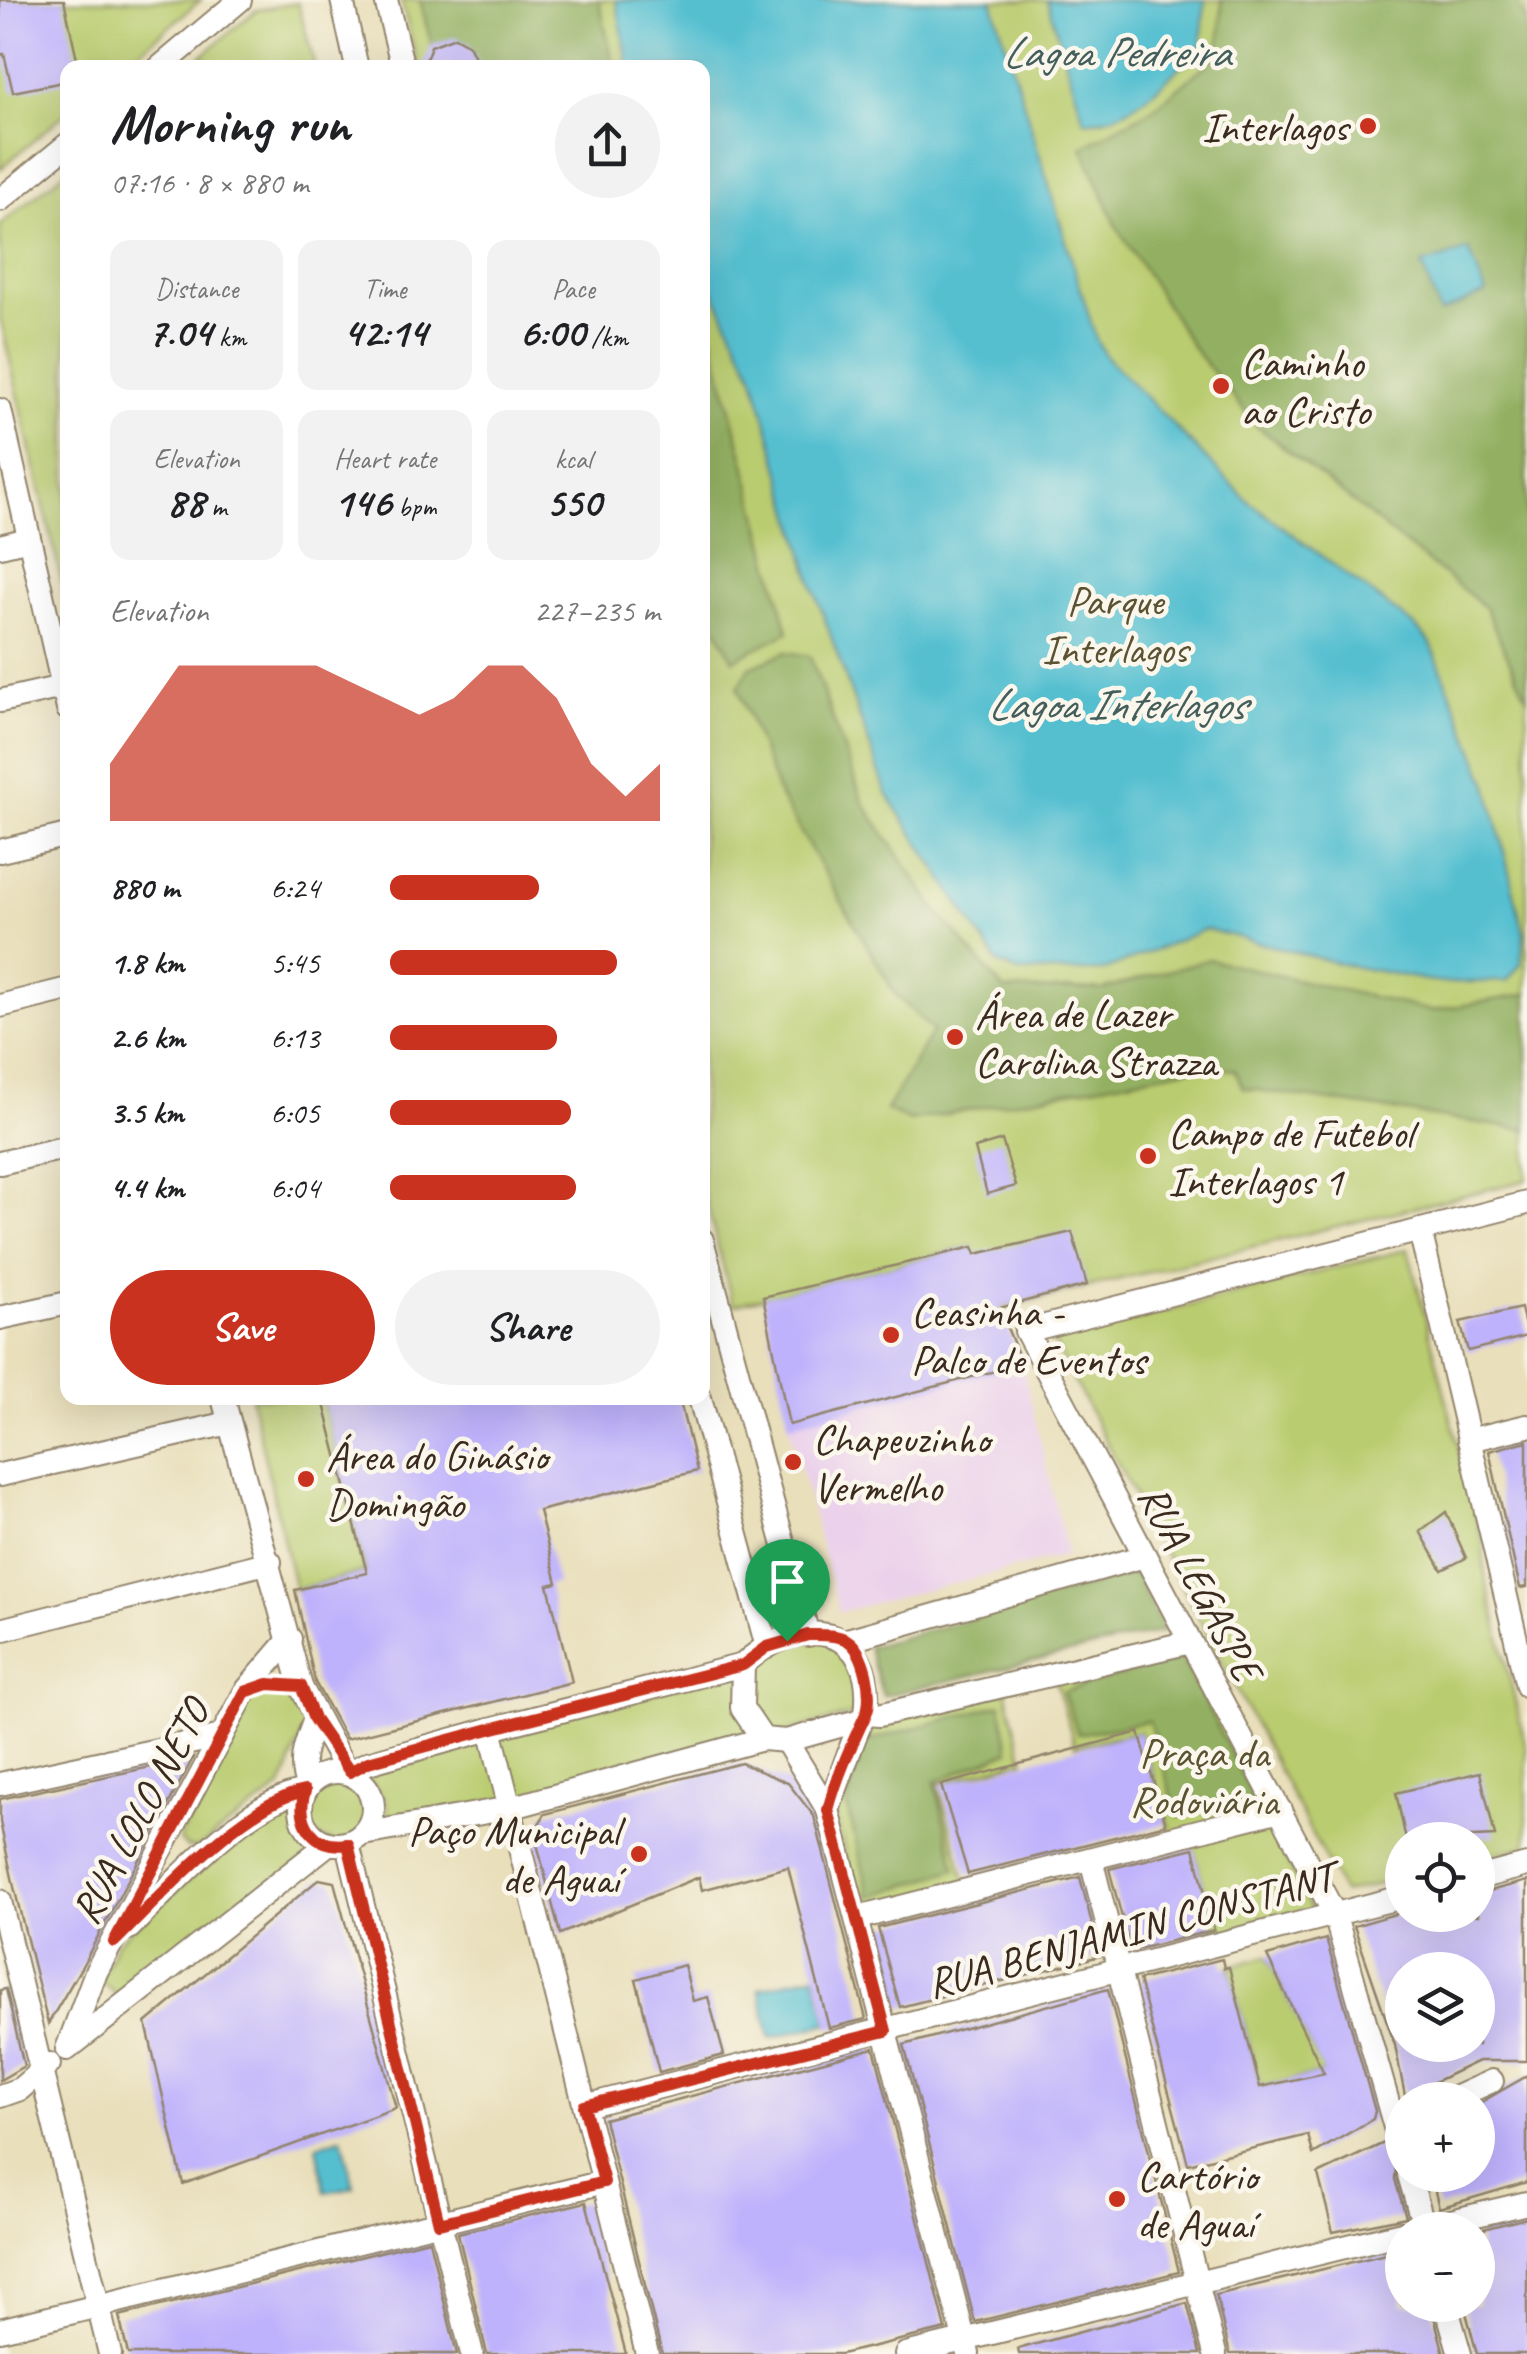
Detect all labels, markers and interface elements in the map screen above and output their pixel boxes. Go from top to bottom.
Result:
water label: Lagoa Pedreira [1002,24,1234,81]
text: Morning run [110,89,350,159]
button: share [555,93,660,198]
place label: Interlagos [1202,101,1352,154]
marker: Interlagos [1357,115,1379,137]
text: 07:16 · 8 × 880 m [110,162,308,203]
text: Distance [155,271,238,306]
text: Time [364,271,406,306]
text: Pace [552,271,595,306]
text: 7.04 [147,306,212,359]
text: 42:14 [343,306,427,359]
text: 6:00 [519,306,585,359]
text: km [212,319,246,354]
text: /km [585,319,628,354]
place label: Caminho ao Cristo [1241,337,1372,438]
marker: Caminho ao Cristo [1210,375,1232,397]
text: Elevation [154,441,240,476]
text: Heart rate [334,441,436,476]
text: kcal [555,441,592,476]
text: 88 [167,476,204,529]
text: 146 [334,476,391,529]
text: 550 [546,476,601,529]
text: m [204,489,227,524]
text: bpm [391,489,436,524]
park label: Parque Interlagos [1042,575,1192,676]
text: Elevation [110,590,208,631]
text: 227–235 m [534,590,660,631]
water label: Lagoa Interlagos [988,676,1253,733]
text: 880 m [110,867,179,908]
text: 6:24 [270,867,320,908]
text: 1.8 km [110,942,184,983]
text: 5:45 [270,942,320,983]
place label: Área de Lazer Carolina Strazza [975,988,1220,1089]
text: 2.6 km [110,1017,185,1058]
text: 6:13 [270,1017,320,1058]
marker: Área de Lazer Carolina Strazza [944,1026,966,1048]
text: 3.5 km [110,1092,184,1133]
text: 6:05 [270,1092,320,1133]
place label: Campo de Futebol Interlagos 1 [1168,1107,1420,1208]
marker: Campo de Futebol Interlagos 1 [1137,1145,1159,1167]
text: 4.4 km [110,1167,184,1208]
text: 6:04 [270,1167,320,1208]
button: Save [110,1270,375,1385]
button: Share [395,1270,660,1385]
place label: Ceasinha - Palco de Eventos [911,1286,1149,1387]
marker: Ceasinha - Palco de Eventos [880,1324,902,1346]
place label: Chapeuzinho Vermelho [813,1413,994,1514]
place label: Área do Ginásio Domingão [326,1430,552,1531]
marker: Chapeuzinho Vermelho [782,1451,804,1473]
marker: Área do Ginásio Domingão [295,1468,317,1490]
street label: RUA LEGASPE [1126,1476,1276,1694]
pin [745,1539,830,1642]
icon: arrive [760,1554,815,1609]
street label: RUA LOLO NETO [59,1687,223,1933]
park label: Praça da Rodoviária [1130,1727,1281,1828]
place label: Paço Municipal de Aguaí [408,1805,627,1906]
map controls [1385,1822,1495,2322]
button: locate [1385,1822,1495,1932]
marker: Paço Municipal de Aguaí [628,1843,650,1865]
street label: RUA BENJAMIN CONSTANT [921,1848,1350,2010]
button: layers [1385,1952,1495,2062]
button: + [1385,2082,1495,2192]
place label: Cartório de Aguaí [1137,2150,1262,2251]
marker: Cartório de Aguaí [1106,2188,1128,2210]
button: − [1385,2212,1495,2322]

